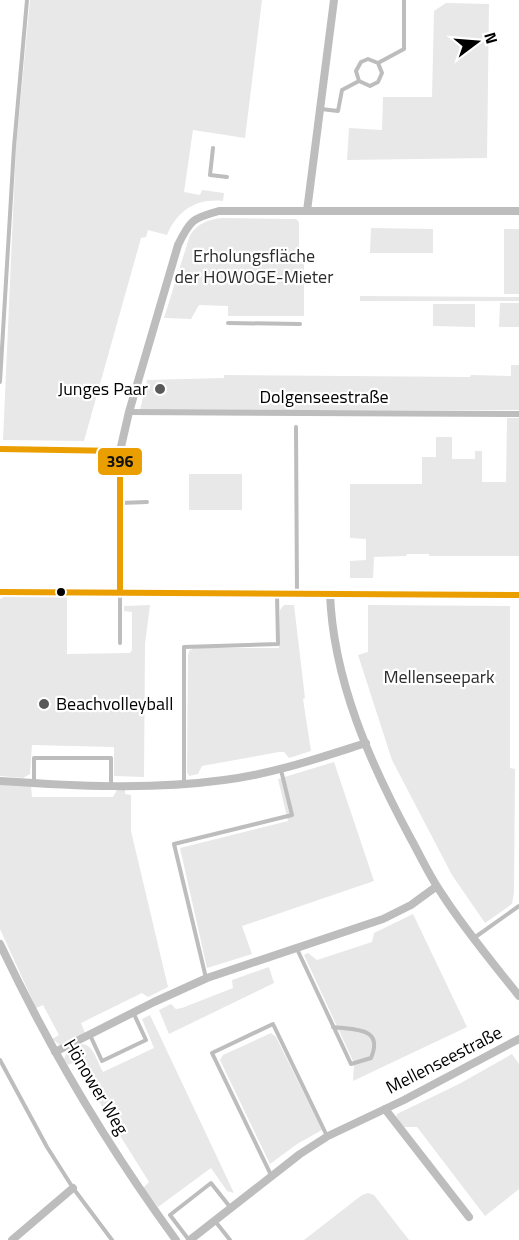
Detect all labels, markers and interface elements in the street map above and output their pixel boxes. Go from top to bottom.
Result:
north arrow [447,12,507,72]
text: N [478,29,504,47]
park label: Erholungsfläche der HOWOGE-Mieter [175,242,333,290]
place label: Junges Paar [58,375,148,402]
marker: Junges Paar [153,382,167,396]
street label: Dolgenseestraße [259,383,389,410]
line badge: 396 [97,447,143,476]
text: 396 [107,449,133,473]
unlabelled marker [55,586,67,598]
park label: Mellenseepark [383,663,495,690]
place label: Beachvolleyball [56,690,173,717]
marker: Beachvolleyball [37,697,51,711]
street label: Mellenseestraße [381,1019,507,1100]
street label: Hönower Weg [57,1034,136,1140]

